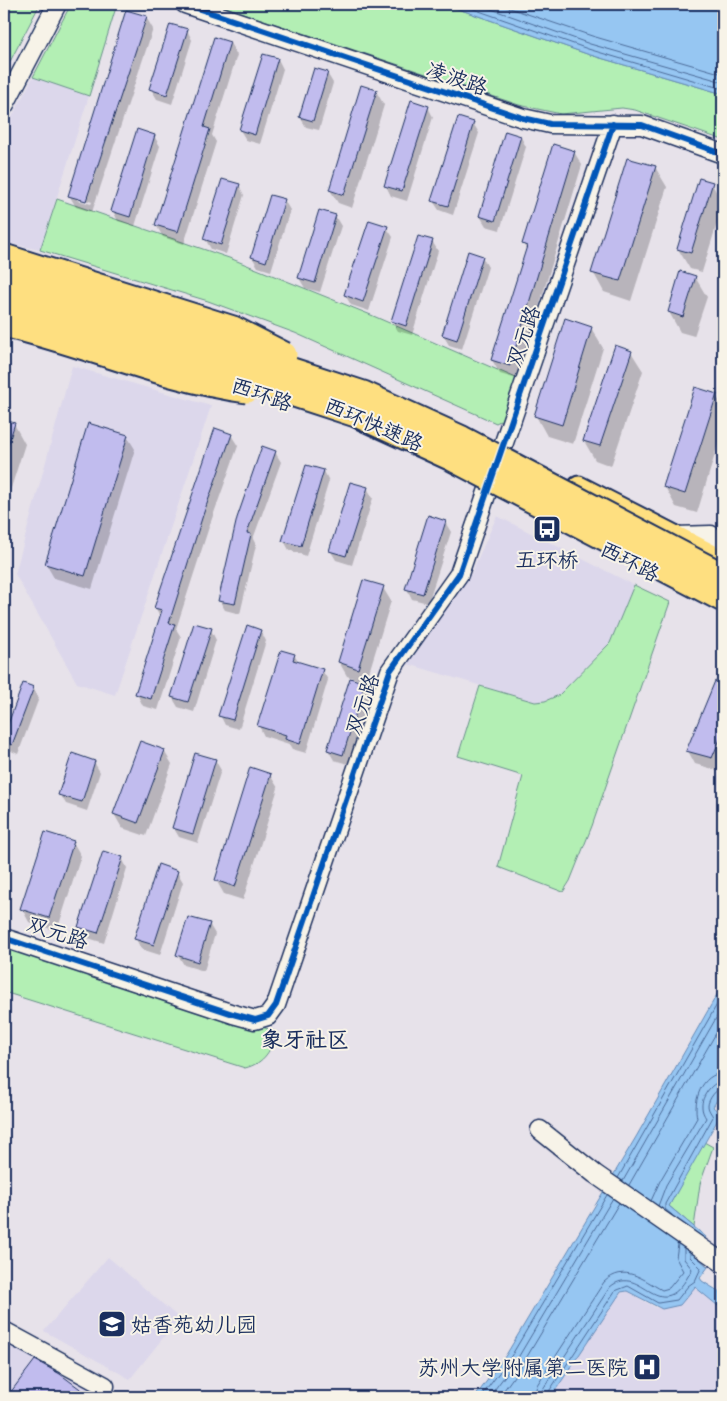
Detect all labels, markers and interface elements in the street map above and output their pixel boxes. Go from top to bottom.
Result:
street label: 凌波路 [423,56,491,100]
street label: 双元路 [501,302,545,370]
street label: 西环路 [228,372,296,416]
street label: 西环快速路 [321,392,427,456]
bus stop icon: 五环桥 [532,514,562,544]
street label: 西环路 [596,536,664,586]
place label: 五环桥 [516,547,579,572]
street label: 双元路 [340,670,384,738]
street label: 双元路 [24,910,92,954]
district label: 象牙社区 [261,1026,349,1053]
school or university icon: 姑香苑幼儿园 [97,1309,127,1339]
place label: 姑香苑幼儿园 [131,1312,257,1337]
hospital icon: 苏州大学附属第二医院 [632,1352,662,1382]
place label: 苏州大学附属第二医院 [418,1355,628,1380]

